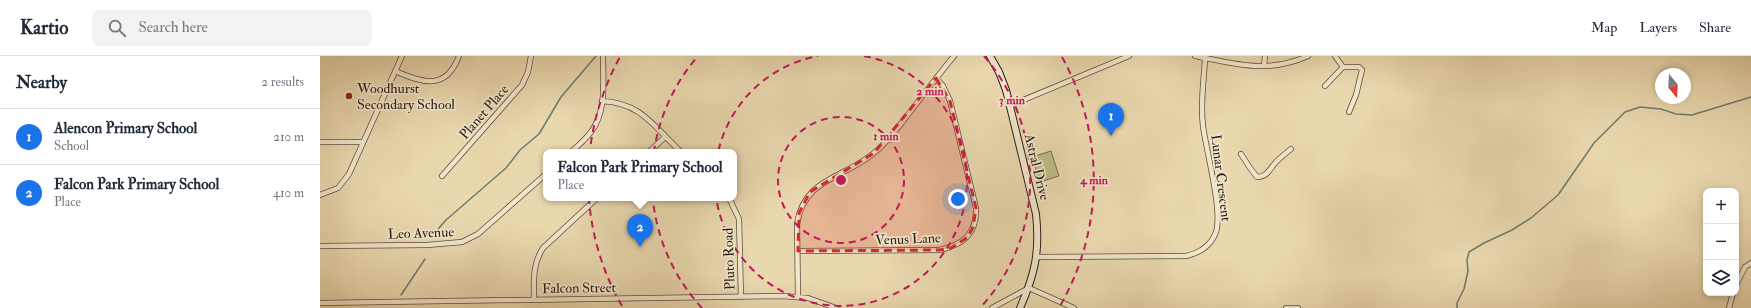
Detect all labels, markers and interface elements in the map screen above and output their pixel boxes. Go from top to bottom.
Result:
search box [92,10,372,46]
text: Kartio [20,16,68,40]
icon: search [106,17,128,39]
text: Search here [138,18,208,37]
text: Map [1591,19,1617,36]
text: Layers [1639,19,1677,36]
text: Share [1699,19,1731,36]
north arrow [1655,68,1691,104]
text: Nearby [16,72,67,93]
text: 2 results [261,74,304,90]
place label: Woodhurst Secondary School [356,80,455,114]
street label: Planet Place [456,81,513,143]
text: 2 min [916,84,944,99]
marker: Woodhurst Secondary School [344,91,354,101]
text: 3 min [999,93,1026,108]
pin: 1 [1098,103,1124,136]
text: Alencon Primary School [54,119,197,138]
text: 1 [27,129,31,145]
text: 210 m [273,129,304,145]
text: 1 min [873,129,900,144]
street label: Astral Drive [1020,131,1053,202]
street label: Lunar Crescent [1207,133,1235,223]
text: School [54,138,89,154]
popup [543,149,737,201]
text: Falcon Park Primary School [557,158,723,177]
centre of rings [834,173,848,187]
text: 4 min [1079,173,1109,188]
text: Falcon Park Primary School [54,175,219,194]
text: Place [557,177,584,193]
text: 2 [26,185,32,201]
text: 410 m [273,185,304,201]
map controls [1703,188,1739,296]
button: + [1703,188,1739,224]
your location [948,189,968,209]
text: Place [54,194,81,210]
pin: 2 [627,214,653,247]
street label: Leo Avenue [388,223,455,243]
button: − [1703,224,1739,260]
street label: Pluto Road [719,227,739,290]
street label: Venus Lane [875,229,941,249]
button: layers [1703,260,1739,296]
street label: Falcon Street [542,279,617,297]

